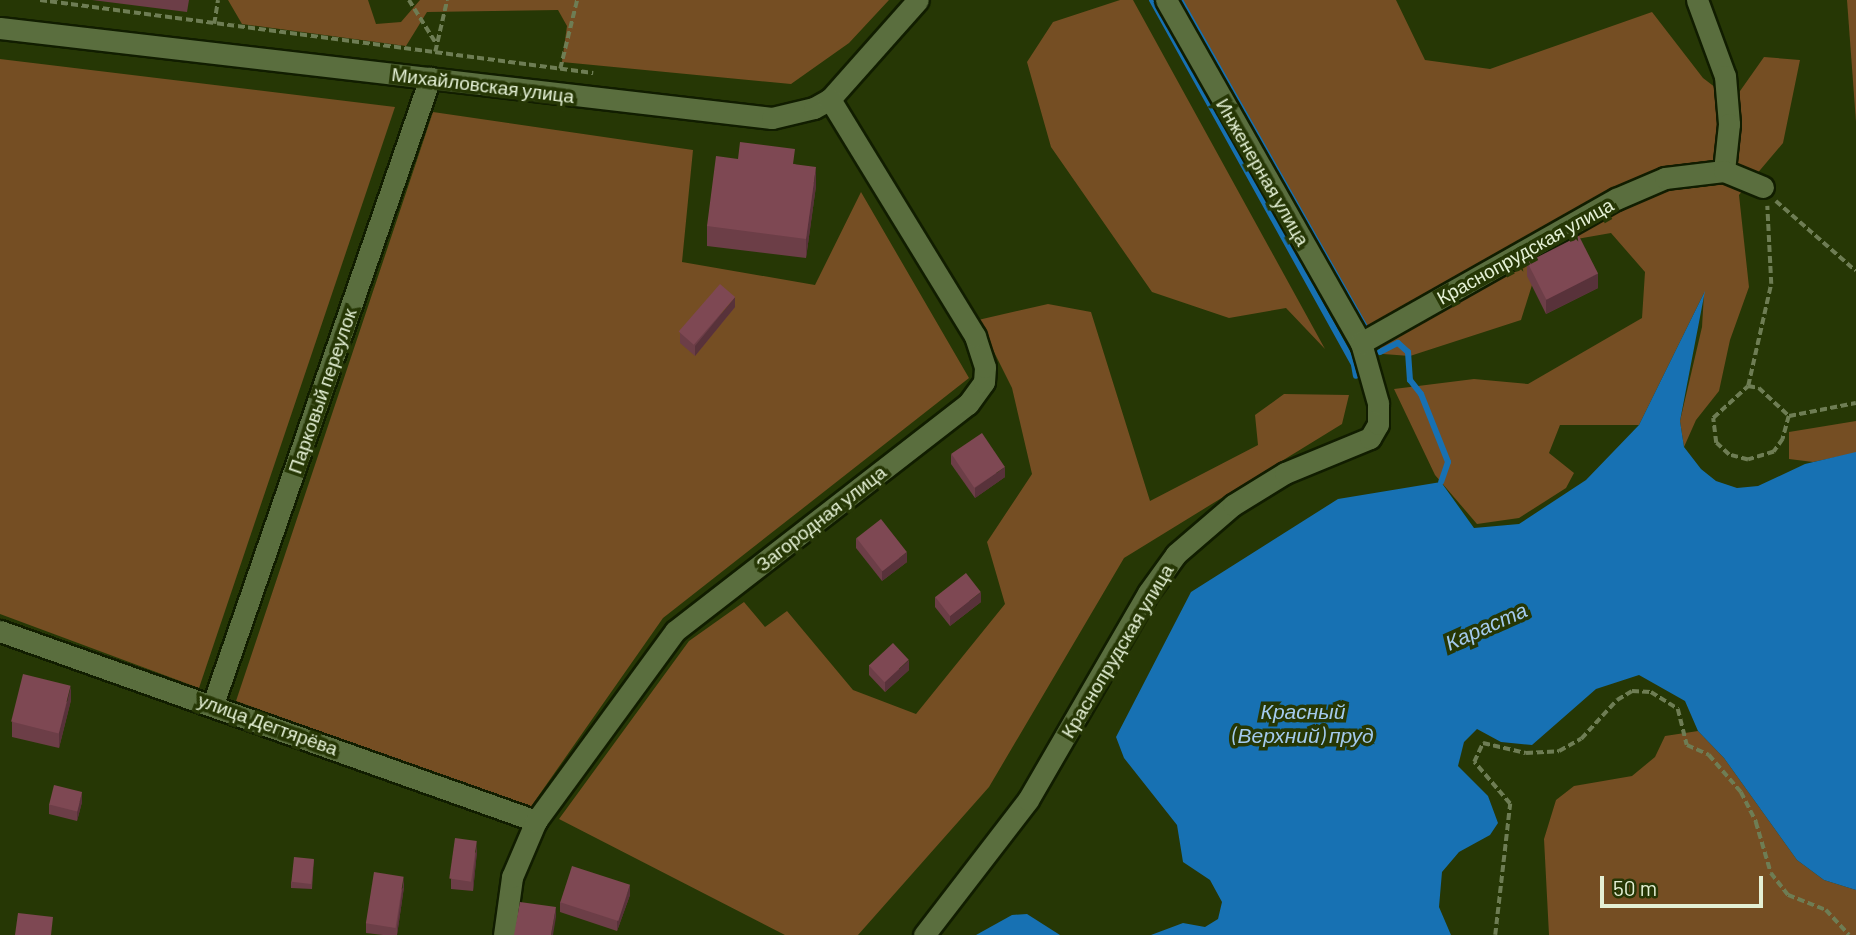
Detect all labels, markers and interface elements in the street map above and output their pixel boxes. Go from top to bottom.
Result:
street label: Михайловская улица [390,62,576,108]
street label: Инженерная улица [1212,94,1314,250]
street label: Краснопрудская улица [1433,193,1617,309]
street label: Парковый переулок [283,305,361,477]
street label: Загородная улица [752,460,890,576]
street label: Краснопрудская улица [1056,560,1178,742]
water label: Караста [1441,597,1531,655]
street label: улица Дегтярёва [195,688,341,760]
water label: Красный (Верхний) пруд [1232,698,1374,748]
scale bar [1604,862,1767,906]
text: 50 m [1613,875,1657,900]

